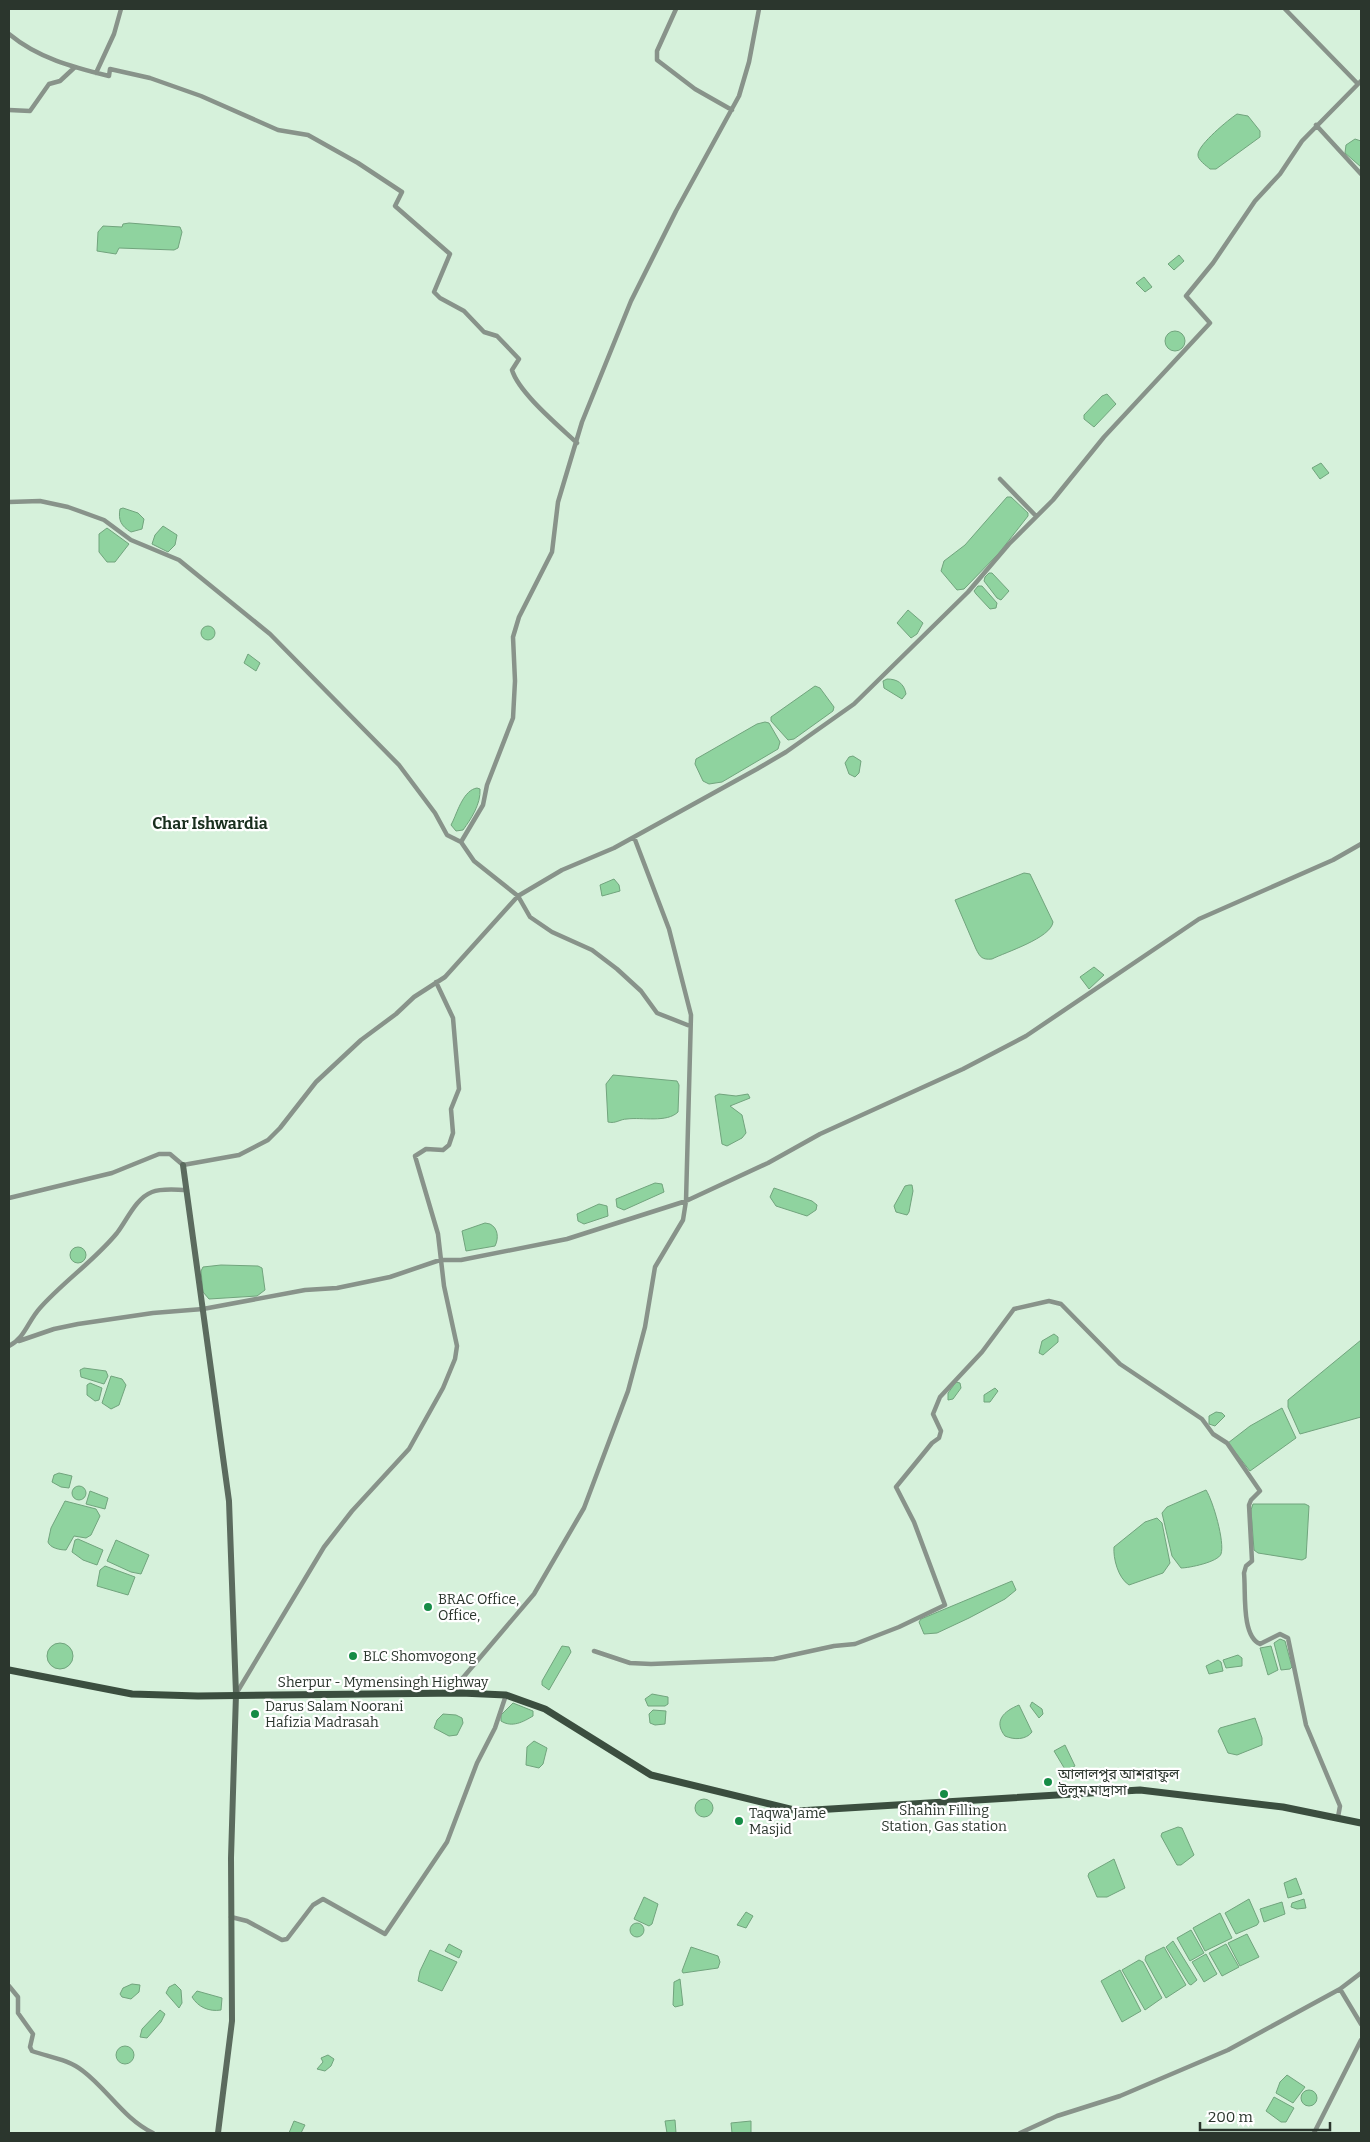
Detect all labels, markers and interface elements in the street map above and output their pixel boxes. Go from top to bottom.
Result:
district label: Char Ishwardia [152,814,268,833]
place label: BRAC Office, Office, [438,1591,519,1624]
marker: BRAC Office, Office, [422,1601,434,1613]
place label: BLC Shomvogong [363,1648,477,1665]
marker: BLC Shomvogong [347,1650,359,1662]
street label: Sherpur - Mymensingh Highway [277,1674,489,1691]
place label: Darus Salam Noorani Hafizia Madrasah [265,1698,403,1731]
marker: Darus Salam Noorani Hafizia Madrasah [249,1708,261,1720]
place label: আলালপুর আশরাফুল উলুম মাদ্রাসা [1057,1766,1180,1799]
marker: আলালপুর আশরাফুল উলুম মাদ্রাসা [1042,1776,1054,1788]
marker: Shahin Filling Station, Gas station [938,1788,950,1800]
place label: Shahin Filling Station, Gas station [881,1802,1007,1835]
place label: Taqwa Jame Masjid [749,1805,826,1838]
marker: Taqwa Jame Masjid [733,1815,745,1827]
scale bar [1200,2100,1330,2132]
text: 200 m [1208,2108,1253,2126]

